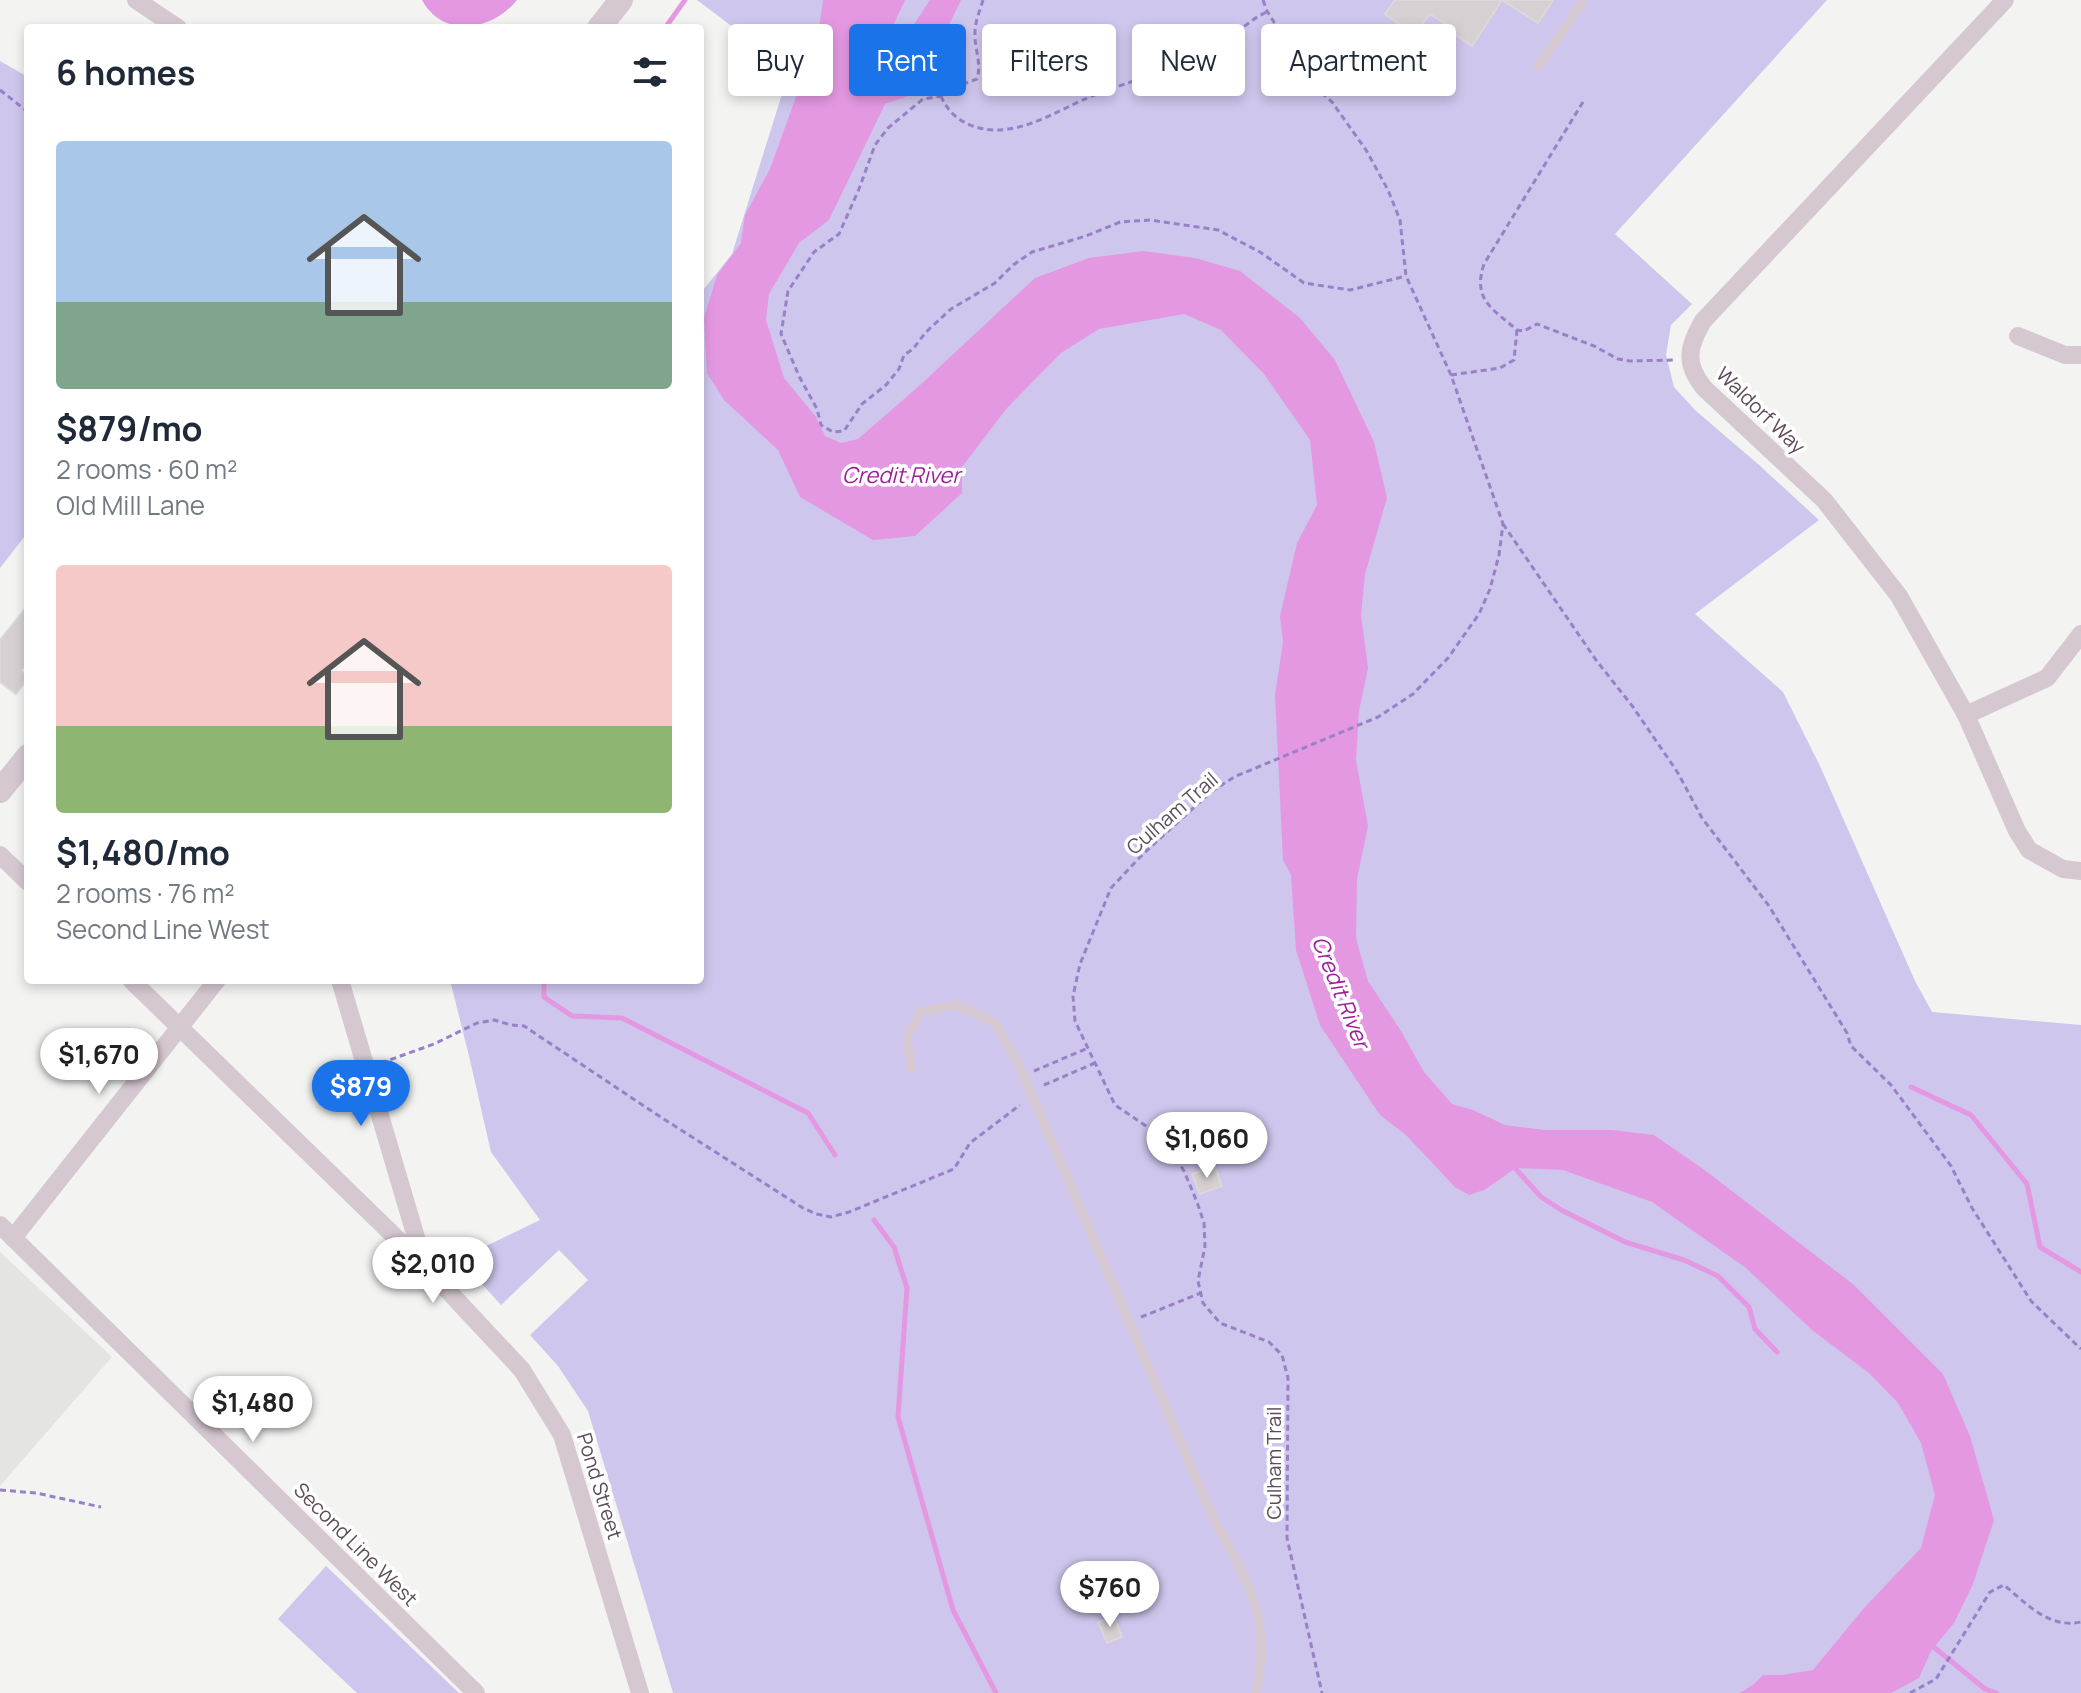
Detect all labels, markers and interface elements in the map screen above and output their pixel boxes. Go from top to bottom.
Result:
chip: Buy [728,24,833,96]
chip: Rent [849,24,966,96]
chip: Filters [982,24,1116,96]
chip: New [1132,24,1245,96]
chip: Apartment [1261,24,1456,96]
text: 6 homes [56,49,195,95]
icon: filters [628,50,672,94]
icon: home [292,193,436,337]
street label: Waldorf Way [1710,361,1812,460]
text: $879/mo [56,405,202,451]
text: 2 rooms · 60 m² [56,451,238,487]
water label: Credit River [842,460,963,490]
text: Old Mill Lane [56,487,205,523]
icon: home [292,617,436,761]
street label: Culham Trail [1121,766,1223,860]
text: $1,480/mo [56,829,230,875]
text: 2 rooms · 76 m² [56,875,235,911]
text: Second Line West [56,911,270,947]
water label: Credit River [1305,932,1378,1055]
pin: $1,670 [34,1028,164,1096]
text: $1,670 [58,1036,140,1072]
pin: $879 [314,1060,408,1128]
text: $879 [330,1068,392,1104]
pin: $1,060 [1142,1112,1272,1180]
text: $1,060 [1165,1120,1249,1156]
pin: $2,010 [368,1237,498,1305]
text: $2,010 [390,1245,476,1281]
pin: $1,480 [188,1376,318,1444]
text: $1,480 [211,1384,295,1420]
street label: Culham Trail [1260,1407,1287,1520]
street label: Pond Street [571,1429,629,1543]
street label: Second Line West [288,1476,424,1612]
pin: $760 [1063,1561,1157,1629]
text: $760 [1078,1569,1142,1605]

